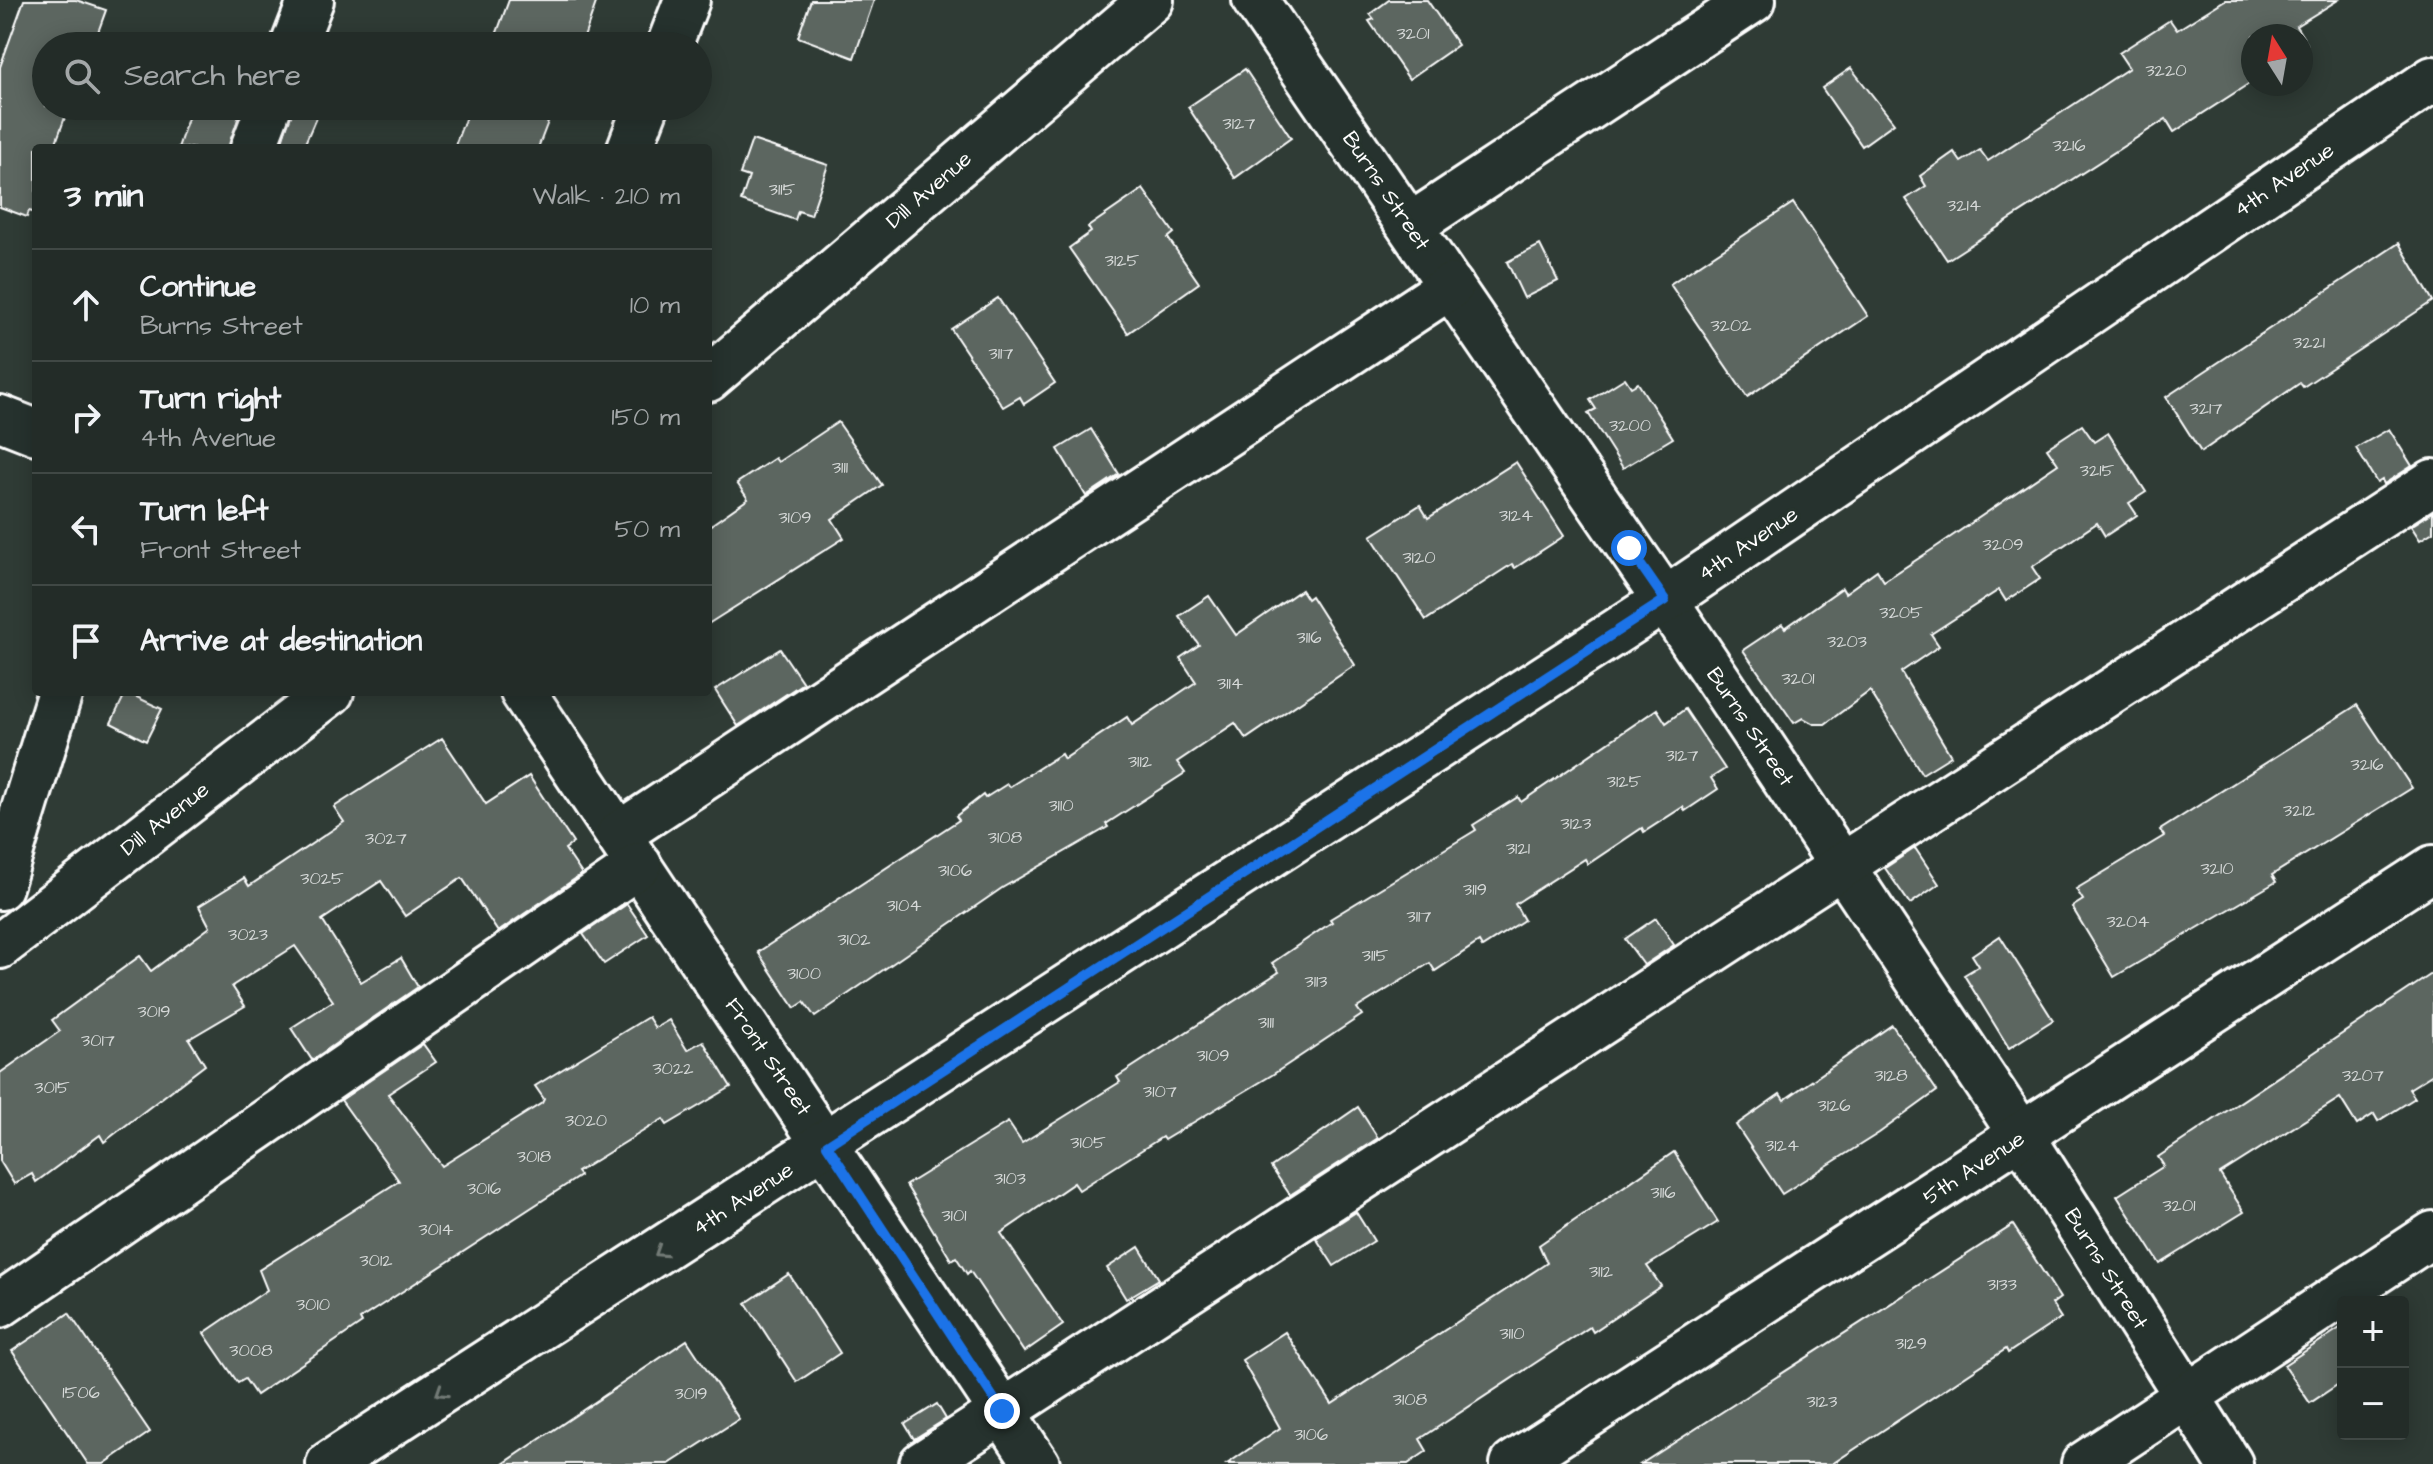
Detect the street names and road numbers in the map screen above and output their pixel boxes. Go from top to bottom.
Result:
street label: Burns Street [1335,125,1437,257]
street label: 4th Avenue [2228,135,2340,225]
street label: Dill Avenue [879,144,979,236]
street label: 4th Avenue [1692,499,1804,589]
street label: Burns Street [1699,661,1801,793]
street label: Dill Avenue [114,774,216,863]
street label: Front Street [717,992,819,1122]
street label: 5th Avenue [1917,1123,2031,1212]
street label: 4th Avenue [686,1155,800,1243]
street label: Burns Street [2056,1202,2156,1336]

